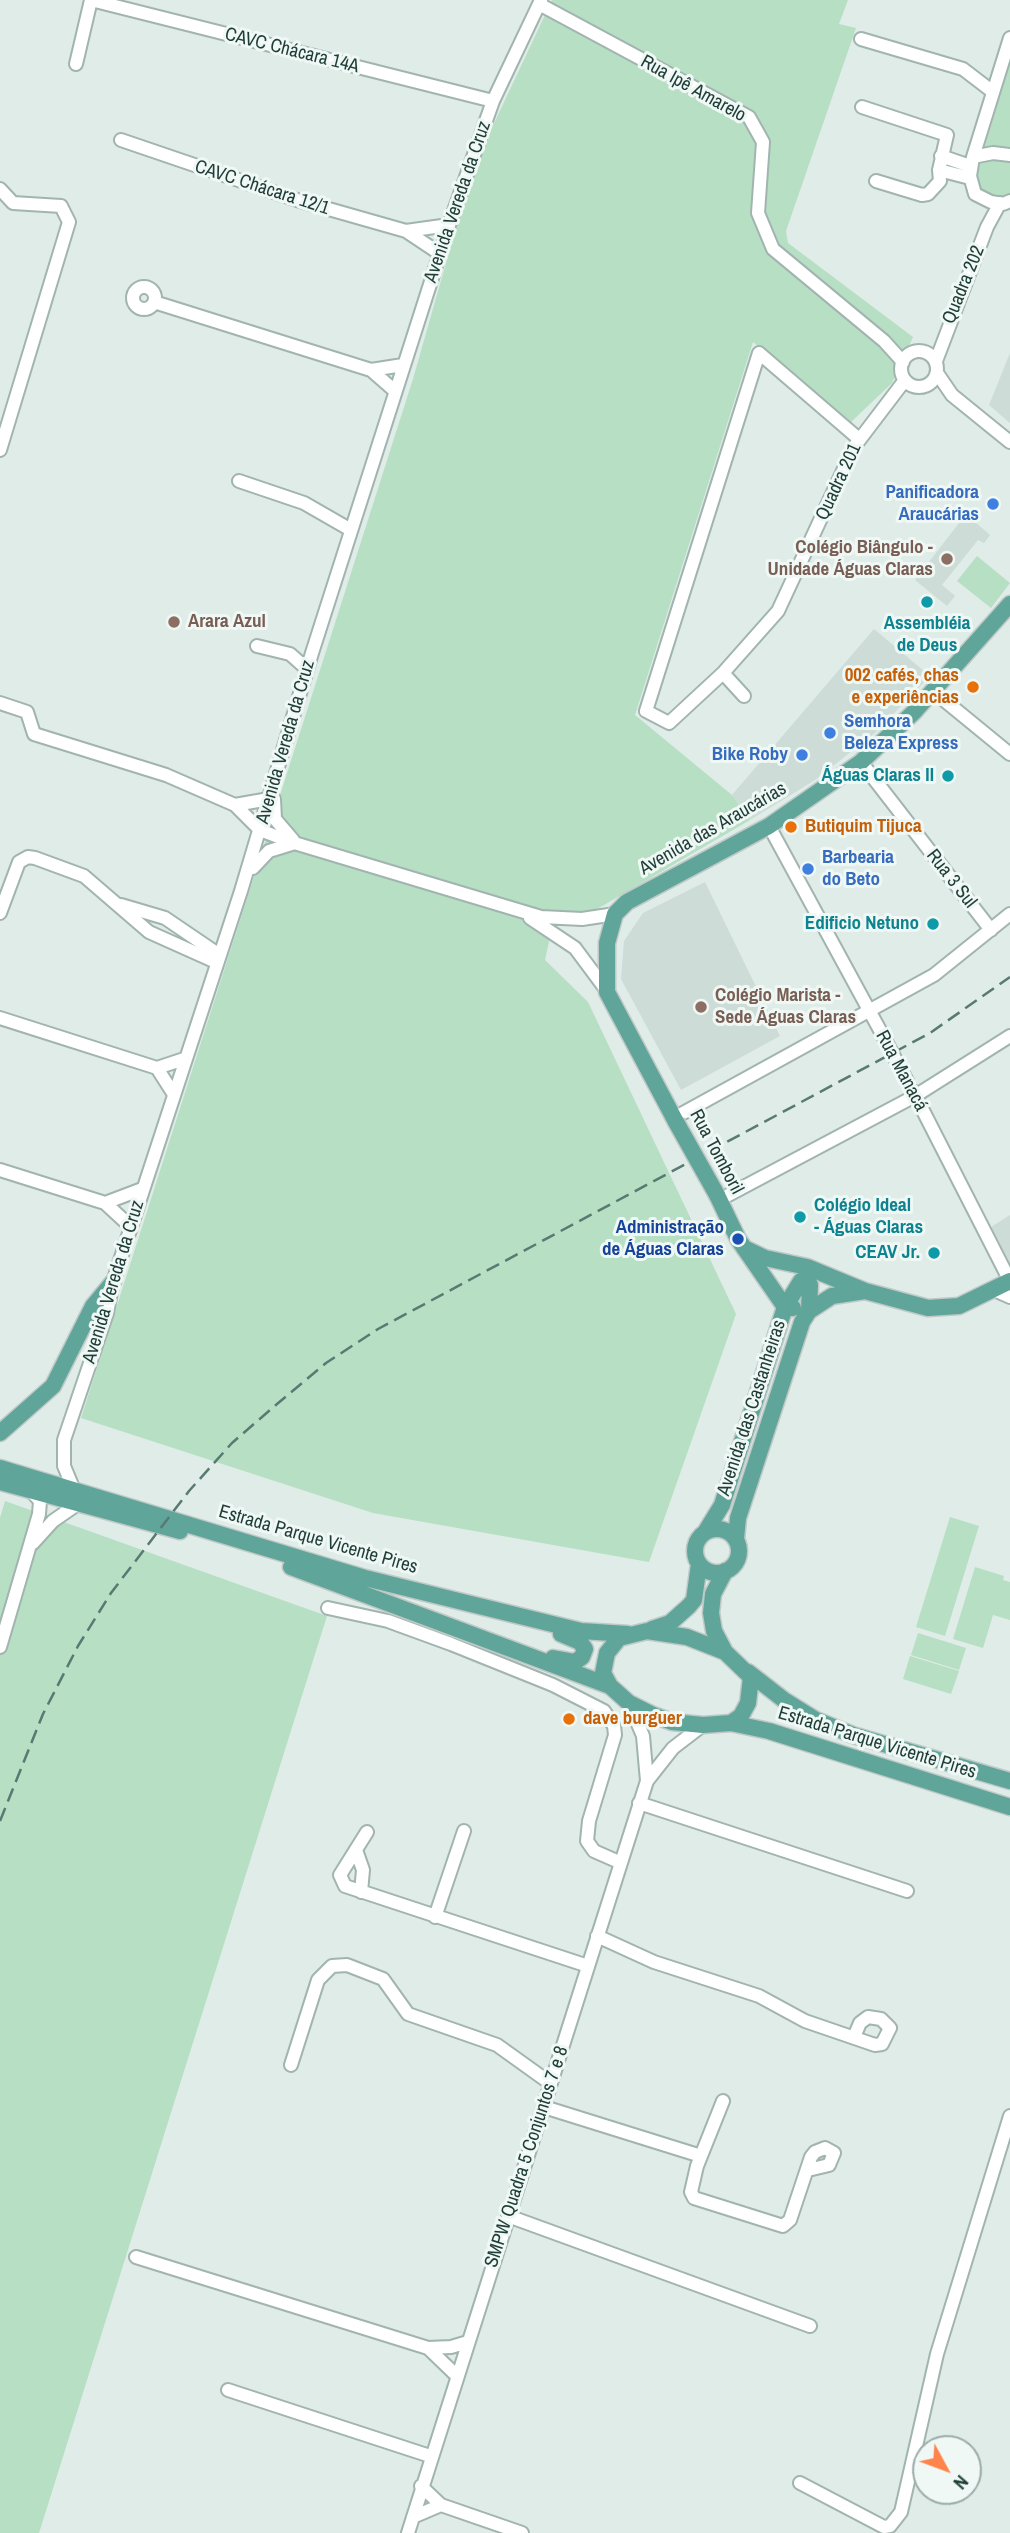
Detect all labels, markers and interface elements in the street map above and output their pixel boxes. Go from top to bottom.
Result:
street label: CAVC Chácara 14A [223,23,361,79]
street label: Rua Ipê Amarelo [636,51,750,127]
street label: Avenida Vereda da Cruz [420,118,496,286]
street label: CAVC Chácara 12/1 [192,156,332,220]
street label: Quadra 202 [938,243,990,327]
street label: Quadra 201 [811,440,867,524]
place label: Panificadora Araucárias [885,482,979,526]
marker: Panificadora Araucárias [985,496,1001,512]
place label: Colégio Biângulo - Unidade Águas Claras [768,537,933,581]
marker: Colégio Biângulo - Unidade Águas Claras [939,551,955,567]
marker: Assembléia de Deus [919,594,935,610]
place label: Arara Azul [188,611,266,633]
place label: Assembléia de Deus [884,613,970,657]
marker: Arara Azul [166,614,182,630]
street label: Avenida Vereda da Cruz [252,657,320,827]
place label: 002 cafés, chas e experiências [845,665,959,709]
marker: 002 cafés, chas e experiências [965,679,981,695]
place label: Semhora Beleza Express [844,711,958,755]
marker: Semhora Beleza Express [822,725,838,741]
place label: Bike Roby [712,744,788,766]
marker: Bike Roby [794,747,810,763]
place label: Águas Claras II [821,765,934,787]
marker: Águas Claras II [940,768,956,784]
street label: Avenida das Araucárias [635,778,791,880]
place label: Butiquim Tijuca [805,816,922,838]
marker: Butiquim Tijuca [783,819,799,835]
street label: Rua 3 Sul [921,845,981,913]
place label: Barbearia do Beto [822,847,894,891]
marker: Barbearia do Beto [800,861,816,877]
place label: Edificio Netuno [805,913,919,935]
marker: Edificio Netuno [925,916,941,932]
place label: Colégio Marista - Sede Águas Claras [715,985,856,1029]
marker: Colégio Marista - Sede Águas Claras [693,999,709,1015]
street label: Rua Manacá [870,1027,932,1115]
street label: Rua Tomboril [684,1106,748,1198]
place label: Colégio Ideal - Águas Claras [814,1195,923,1239]
street label: Avenida Vereda da Cruz [78,1198,150,1366]
marker: Colégio Ideal - Águas Claras [792,1209,808,1225]
place label: Administração de Águas Claras [602,1217,724,1261]
marker: Administração de Águas Claras [730,1231,746,1247]
place label: CEAV Jr. [855,1242,920,1264]
marker: CEAV Jr. [926,1245,942,1261]
street label: Avenida das Castanheiras [713,1317,791,1499]
street label: Estrada Parque Vicente Pires [216,1501,420,1579]
street label: Estrada Parque Vicente Pires [775,1702,979,1784]
place label: dave burguer [583,1708,682,1730]
marker: dave burguer [561,1711,577,1727]
street label: SMPW Quadra 5 Conjuntos 7 e 8 [480,2044,574,2270]
north arrow [912,2435,982,2505]
text: N [948,2470,975,2495]

